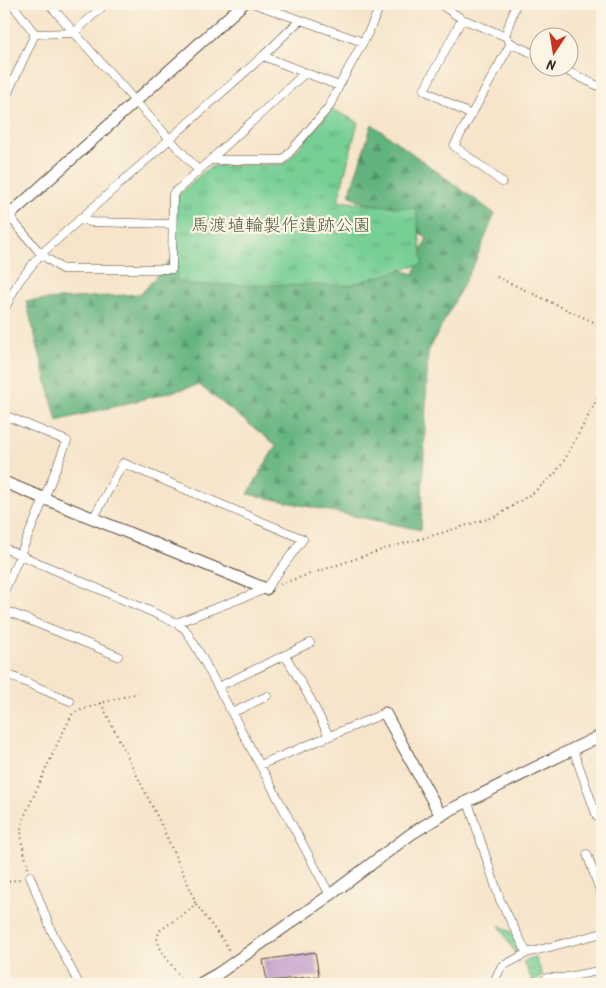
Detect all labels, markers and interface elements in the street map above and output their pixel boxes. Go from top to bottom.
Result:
north arrow [528,28,578,78]
text: N [545,52,558,75]
park label: 馬渡埴輪製作遺跡公園 [191,212,371,241]

